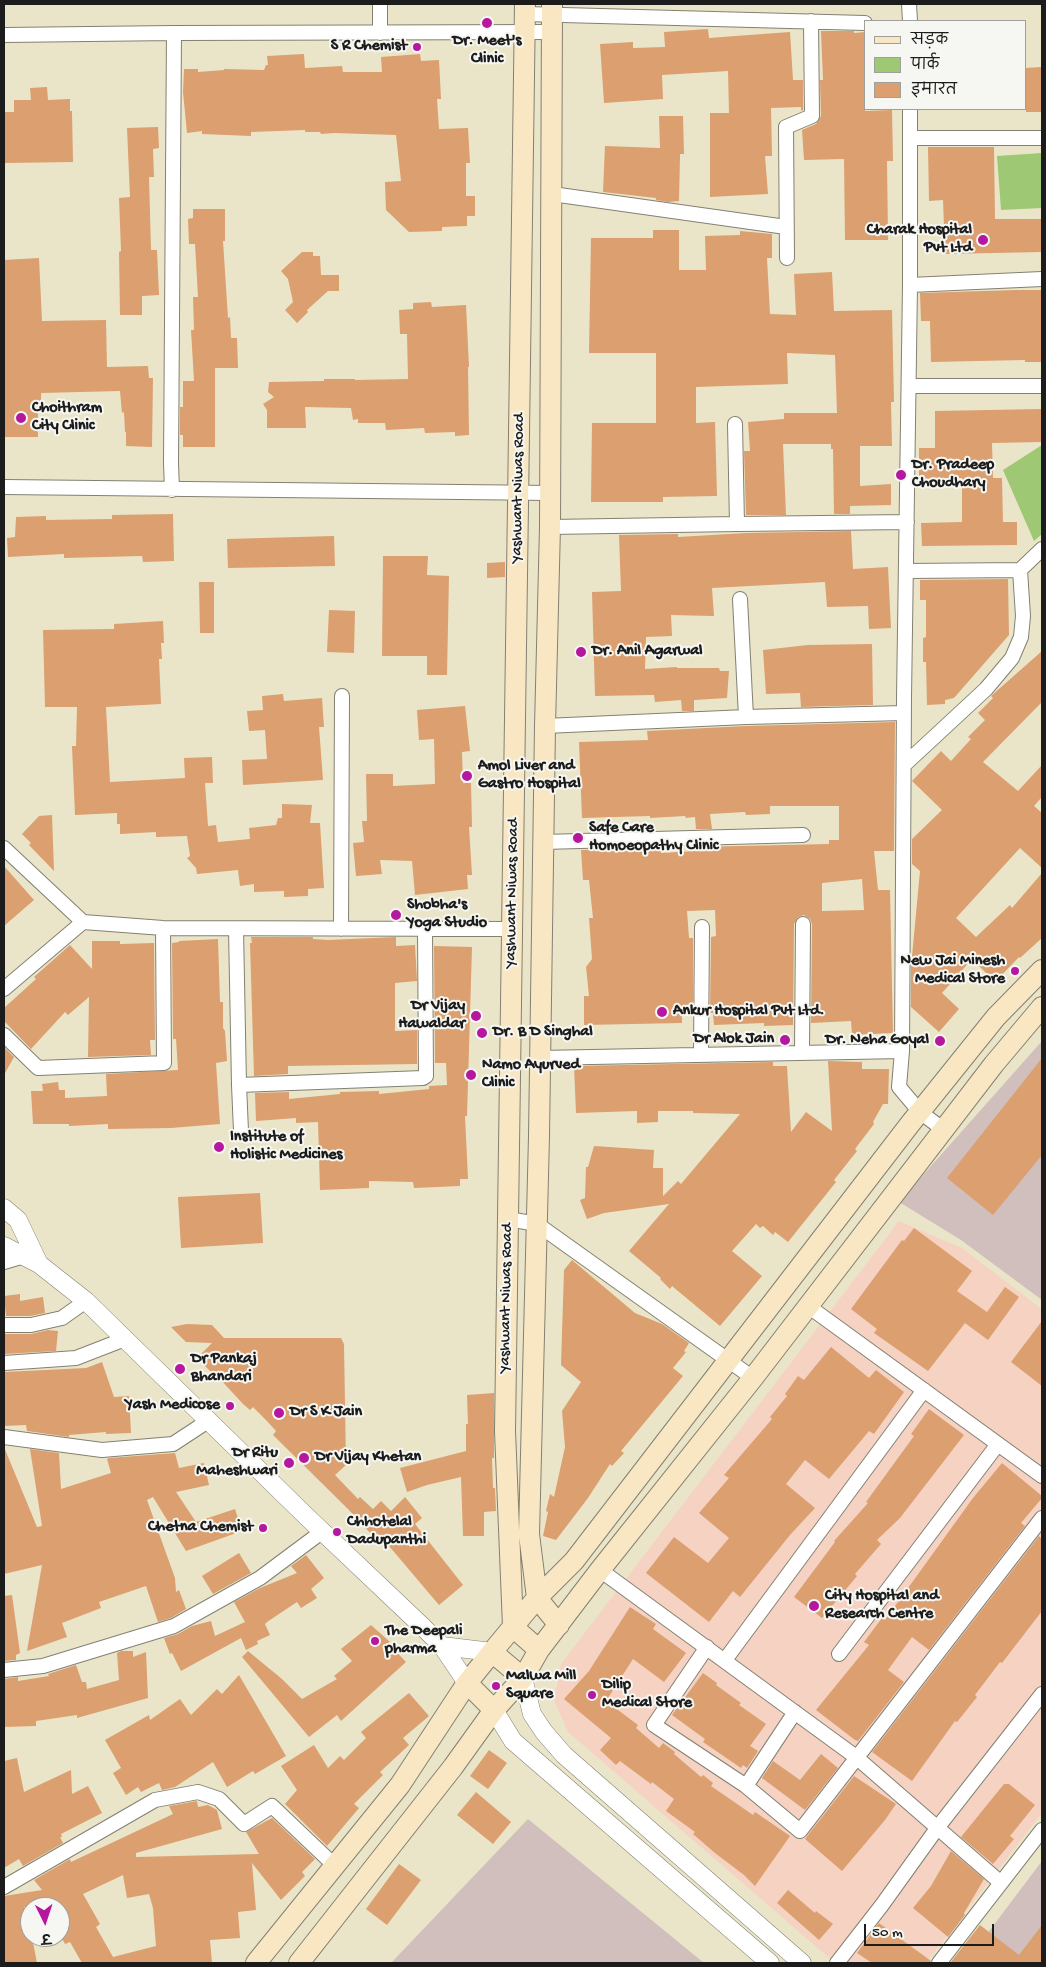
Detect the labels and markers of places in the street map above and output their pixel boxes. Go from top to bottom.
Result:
marker: Dr. Meet's Clinic [480,16,494,30]
place label: Dr. Meet's Clinic [452,32,522,70]
place label: S R Chemist [331,37,407,57]
marker: S R Chemist [411,41,423,53]
place label: Charak Hospital Pvt Ltd [867,221,972,259]
marker: Charak Hospital Pvt Ltd [976,233,990,247]
place label: Choithram City Clinic [32,399,102,437]
marker: Choithram City Clinic [14,411,28,425]
place label: Dr. Pradeep Choudhary [912,456,994,494]
marker: Dr. Pradeep Choudhary [894,468,908,482]
place label: Dr. Anil Agarwal [592,642,703,662]
marker: Dr. Anil Agarwal [574,645,588,659]
place label: Amol Liver and Gastro Hospital [478,757,581,795]
marker: Amol Liver and Gastro Hospital [460,769,474,783]
place label: Safe Care Homoeopathy Clinic [589,819,718,857]
marker: Safe Care Homoeopathy Clinic [571,831,585,845]
place label: Shobha's Yoga Studio [407,896,487,934]
marker: Shobha's Yoga Studio [389,908,403,922]
place label: New Jai Minesh Medical Store [901,952,1005,990]
marker: New Jai Minesh Medical Store [1009,965,1021,977]
place label: Dr Vijay Hawaldar [398,997,465,1035]
place label: Ankur Hospital Pvt Ltd. [673,1002,825,1022]
marker: Ankur Hospital Pvt Ltd. [655,1005,669,1019]
marker: Dr Vijay Hawaldar [469,1009,483,1023]
place label: Dr. B D Singhal [493,1023,593,1043]
marker: Dr. B D Singhal [475,1026,489,1040]
place label: Dr Alok Jain [694,1030,774,1050]
place label: Dr. Neha Goyal [825,1031,929,1051]
marker: Dr Alok Jain [778,1033,792,1047]
marker: Dr. Neha Goyal [933,1034,947,1048]
place label: Namo Ayurved Clinic [482,1056,580,1094]
marker: Namo Ayurved Clinic [464,1068,478,1082]
place label: Institute of Holistic Medicines [230,1128,342,1166]
marker: Institute of Holistic Medicines [212,1140,226,1154]
place label: Dr Pankaj Bhandari [191,1350,257,1388]
marker: Dr Pankaj Bhandari [173,1362,187,1376]
place label: Yash Medicose [125,1396,220,1416]
marker: Yash Medicose [224,1400,236,1412]
place label: Dr S K Jain [290,1403,362,1423]
marker: Dr S K Jain [272,1406,286,1420]
place label: Dr Ritu Maheshwari [196,1444,278,1482]
place label: Dr Vijay Khetan [315,1448,421,1468]
marker: Dr Vijay Khetan [297,1451,311,1465]
marker: Dr Ritu Maheshwari [282,1456,296,1470]
place label: Chhotelal Dadupanthi [347,1513,426,1551]
place label: Chetna Chemist [148,1518,253,1538]
marker: Chetna Chemist [257,1522,269,1534]
marker: Chhotelal Dadupanthi [331,1526,343,1538]
place label: City Hospital and Research Centre [825,1587,939,1625]
marker: City Hospital and Research Centre [807,1599,821,1613]
place label: The Deepali pharma [385,1622,462,1660]
marker: The Deepali pharma [369,1635,381,1647]
place label: Malwa Mill Square [506,1667,576,1705]
place label: Dilip Medical Store [602,1676,692,1714]
marker: Malwa Mill Square [490,1680,502,1692]
marker: Dilip Medical Store [586,1689,598,1701]

